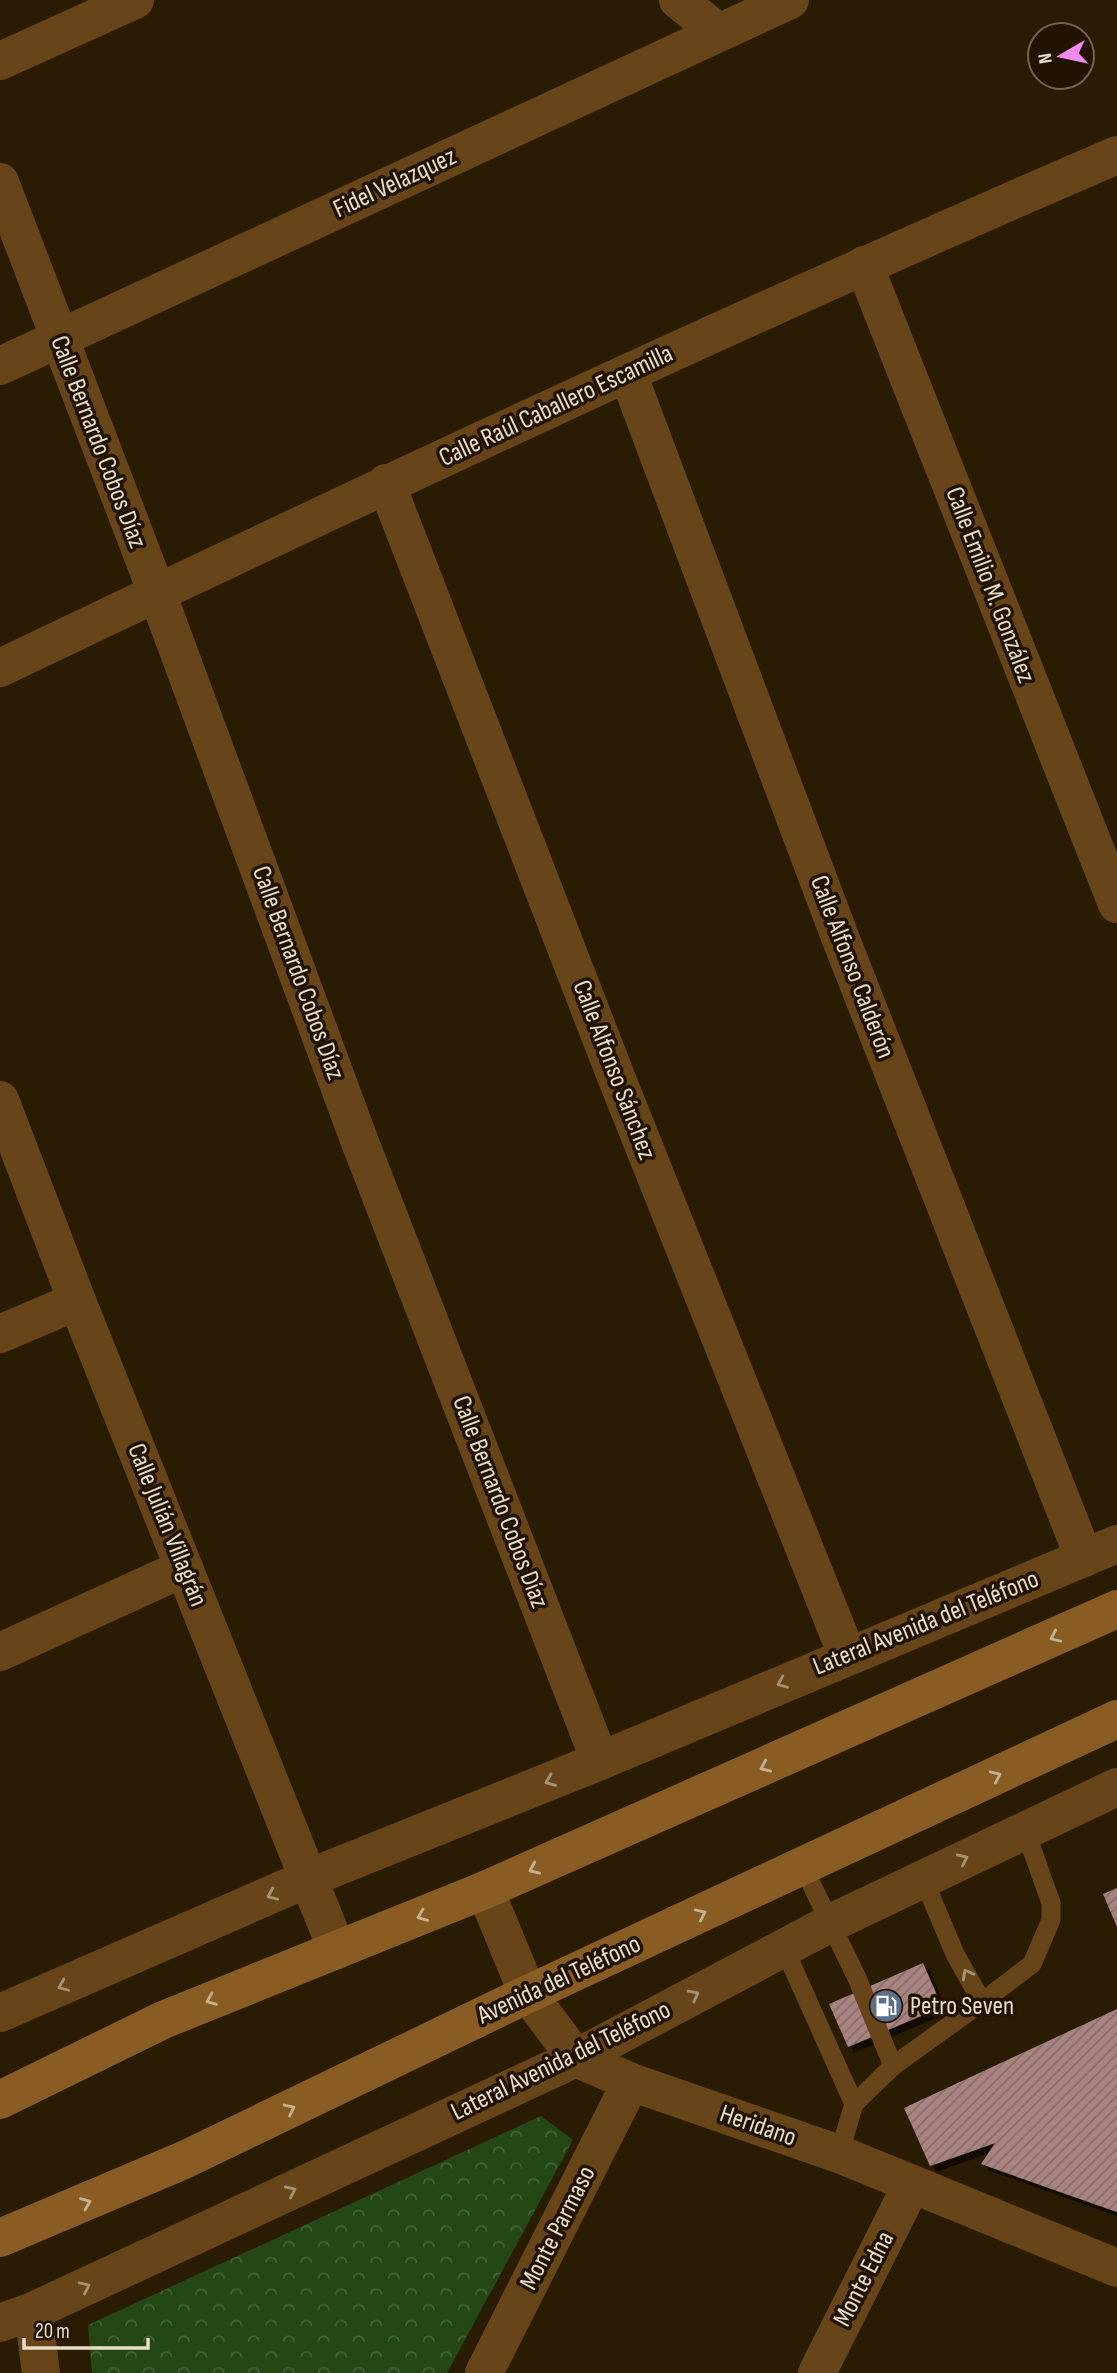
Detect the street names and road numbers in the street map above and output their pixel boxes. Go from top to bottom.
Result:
street label: Fidel Velazquez [329,141,461,225]
street label: Calle Bernardo Cobos Díaz [43,331,153,553]
street label: Calle Raúl Caballero Escamilla [434,338,678,474]
street label: Calle Emilio M. González [938,483,1042,687]
street label: Calle Bernardo Cobos Díaz [245,862,351,1084]
street label: Calle Alfonso Calderón [803,871,901,1063]
street label: Calle Alfonso Sánchez [566,976,662,1164]
street label: Calle Bernardo Cobos Díaz [445,1391,555,1613]
street label: Calle Julián Villagrán [120,1439,214,1611]
street label: Lateral Avenida del Teléfono [809,1564,1043,1682]
street label: Avenida del Teléfono [472,1929,646,2032]
street label: Lateral Avenida del Teléfono [446,1994,676,2128]
street label: Heridano [716,2099,800,2153]
street label: Monte Parmaso [514,2161,602,2295]
street label: Monte Edna [827,2226,901,2332]

